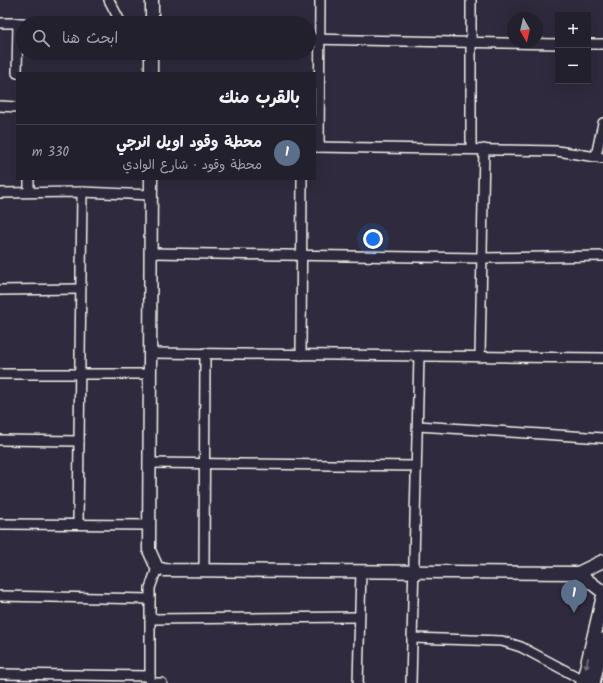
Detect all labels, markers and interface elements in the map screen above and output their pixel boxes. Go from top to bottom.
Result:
north arrow [507,12,543,48]
map controls [555,12,591,84]
button: + [555,12,591,48]
search box [16,16,316,60]
icon: search [30,27,52,49]
text: ابحث هنا [62,27,118,51]
button: − [555,48,591,84]
text: بالقرب منك [219,85,300,112]
text: محطة وقود اويل انرجي [116,131,262,155]
text: 330 m [32,142,69,163]
text: 1 [285,142,289,163]
text: محطة وقود · شارع الوادي [123,155,262,176]
your location [363,229,383,249]
pin: 1 [561,580,587,613]
one-way arrow [584,657,590,669]

